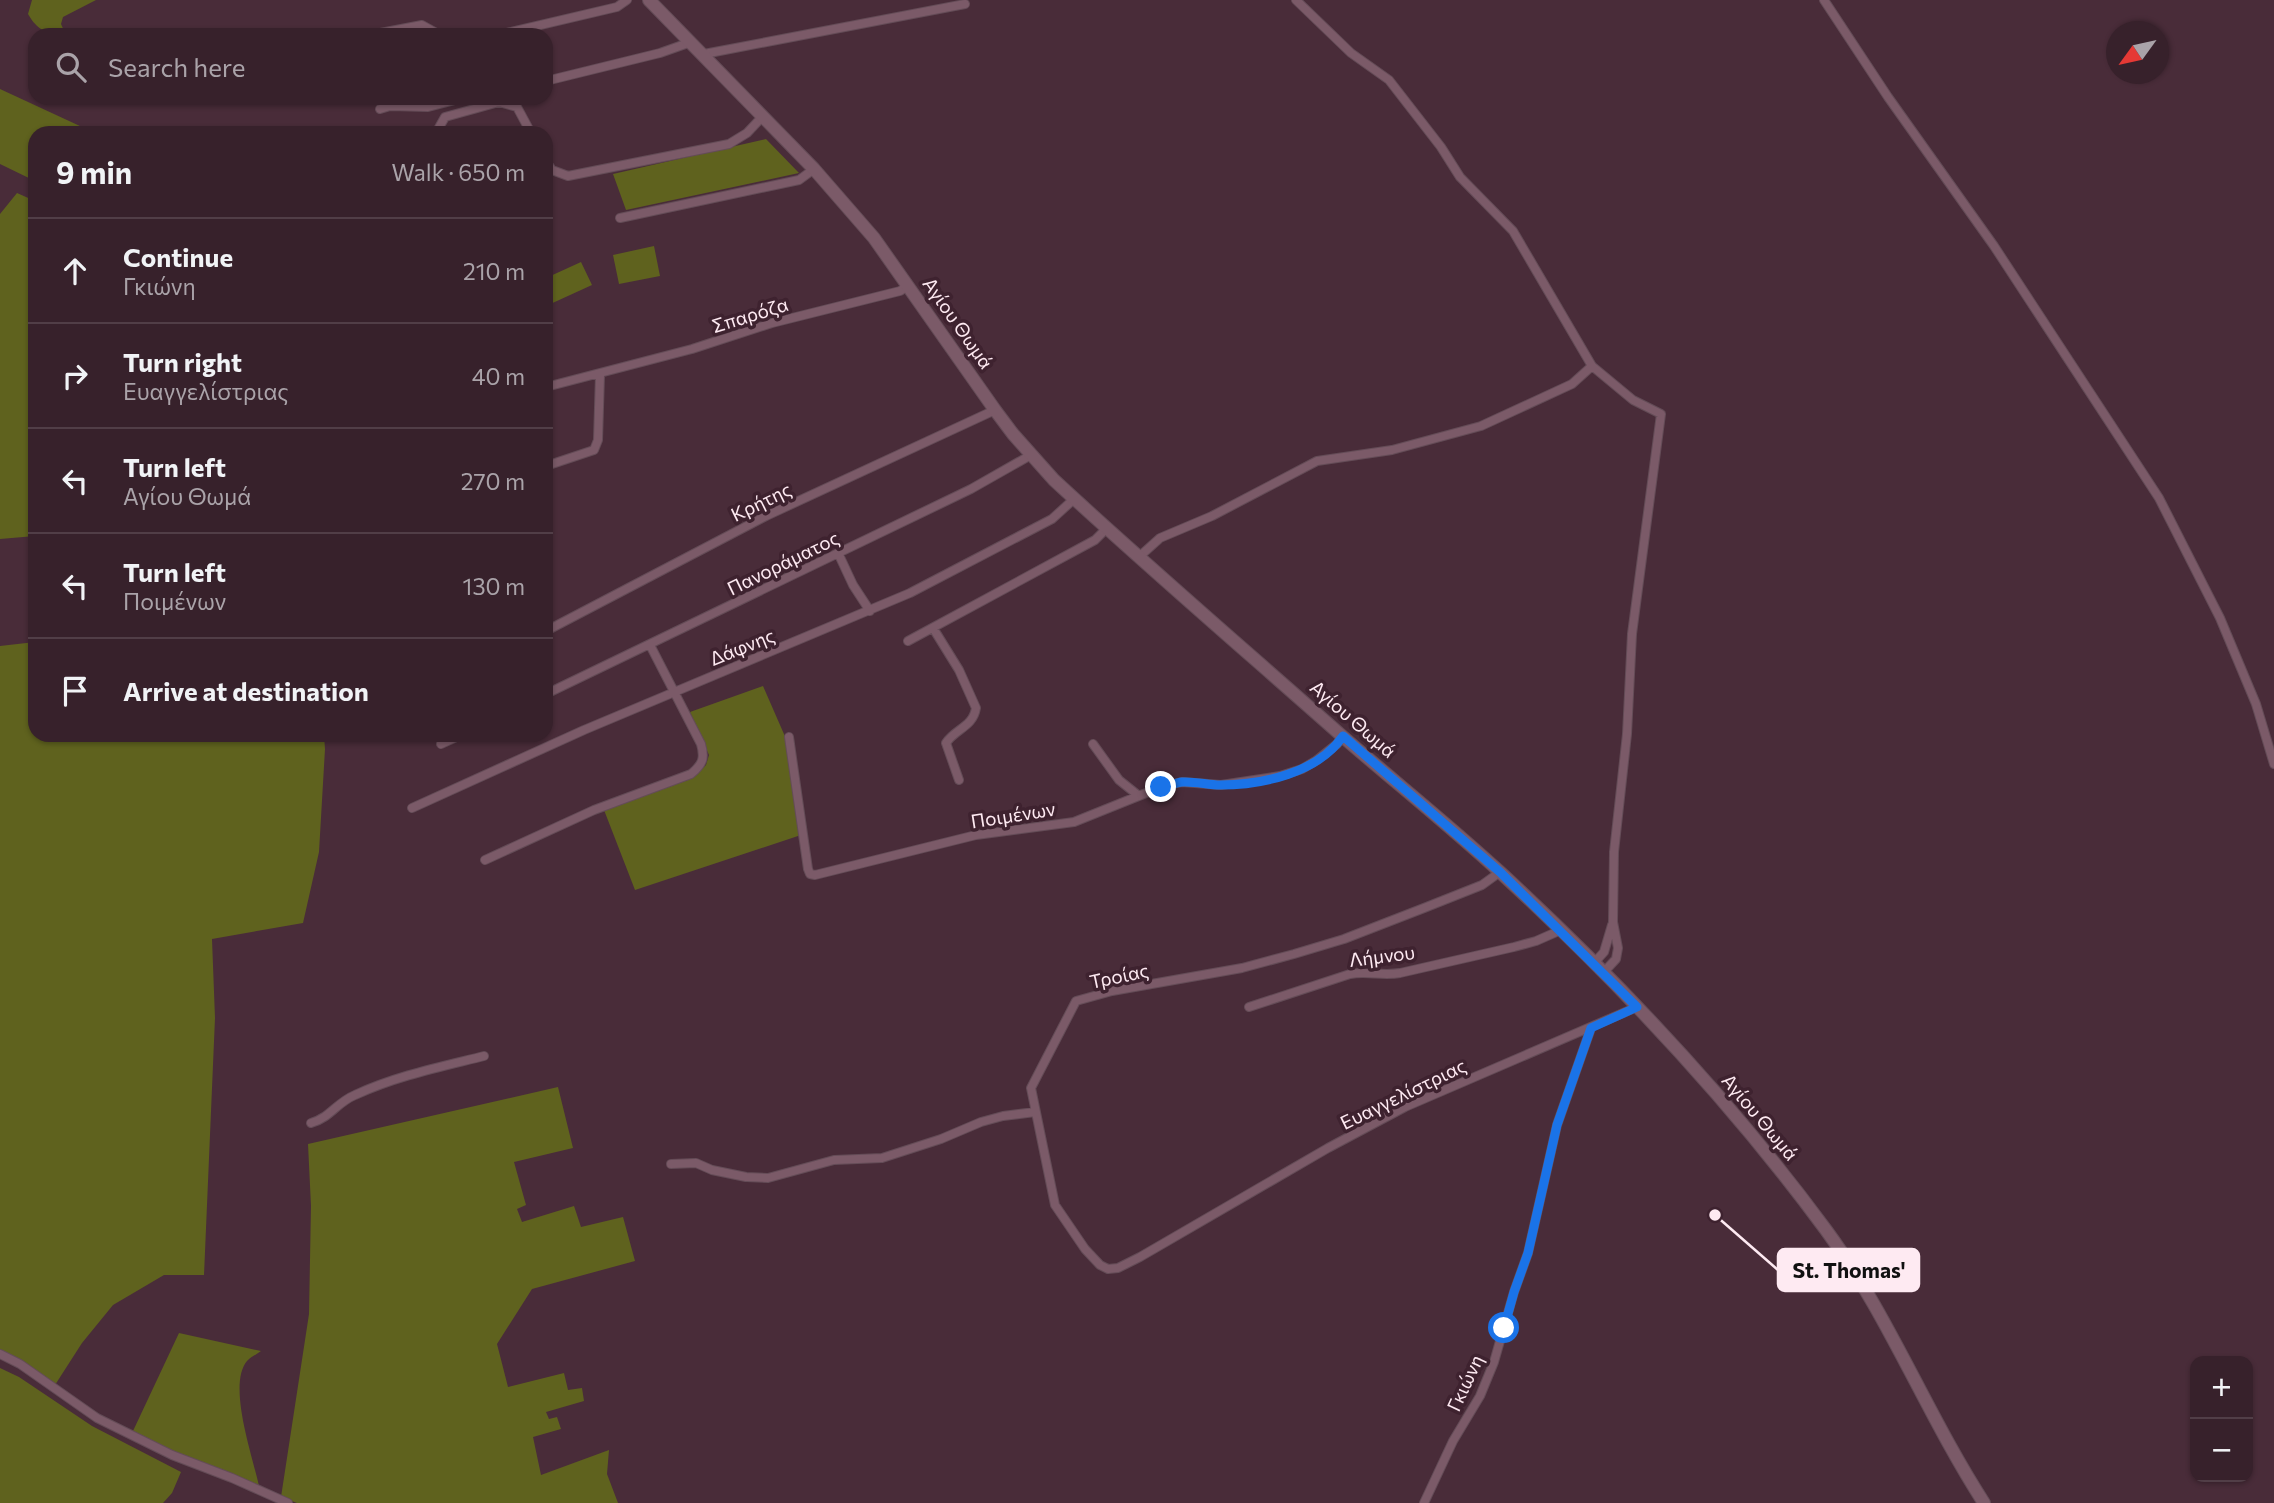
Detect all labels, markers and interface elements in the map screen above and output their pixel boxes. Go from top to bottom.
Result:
north arrow [2106,21,2169,84]
search box [28,28,553,105]
icon: search [52,48,90,86]
text: Search here [108,51,246,82]
text: 9 min [56,153,132,190]
text: Walk · 650 m [392,158,525,186]
text: Continue [123,241,233,272]
icon: ahead [56,252,94,290]
text: 210 m [463,257,525,285]
text: Γκιώνη [123,272,196,300]
street label: Αγίου Θωμά [919,273,998,373]
street label: Σπαρόζα [709,292,791,337]
text: Turn right [123,346,242,377]
icon: right [56,357,94,395]
text: 40 m [472,362,525,390]
text: Ευαγγελίστριας [123,377,289,405]
text: Turn left [123,451,226,482]
icon: left [56,462,94,500]
text: 270 m [461,467,525,495]
street label: Κρήτης [727,477,795,526]
text: Αγίου Θωμά [123,482,251,510]
street label: Πανοράματος [723,526,842,600]
text: Turn left [123,556,226,587]
icon: left [56,567,94,605]
text: 130 m [463,572,525,600]
text: Ποιμένων [123,587,226,615]
street label: Δάφνης [706,623,778,670]
icon: arrive [56,672,94,710]
text: Arrive at destination [123,675,369,706]
street label: Αγίου Θωμά [1306,675,1401,762]
route end [1145,771,1176,802]
street label: Ποιμένων [969,796,1057,833]
street label: Λήμνου [1348,940,1416,971]
street label: Τροίας [1087,958,1151,993]
street label: Ευαγγελίστριας [1336,1053,1469,1134]
street label: Αγίου Θωμά [1718,1069,1803,1165]
callout: St. Thomas' [1778,1249,1919,1291]
text: St. Thomas' [1792,1257,1906,1282]
route start [1488,1312,1519,1343]
street label: Γκιώνη [1441,1351,1488,1415]
map controls [2190,1356,2253,1482]
button: + [2190,1356,2253,1419]
button: − [2190,1419,2253,1482]

